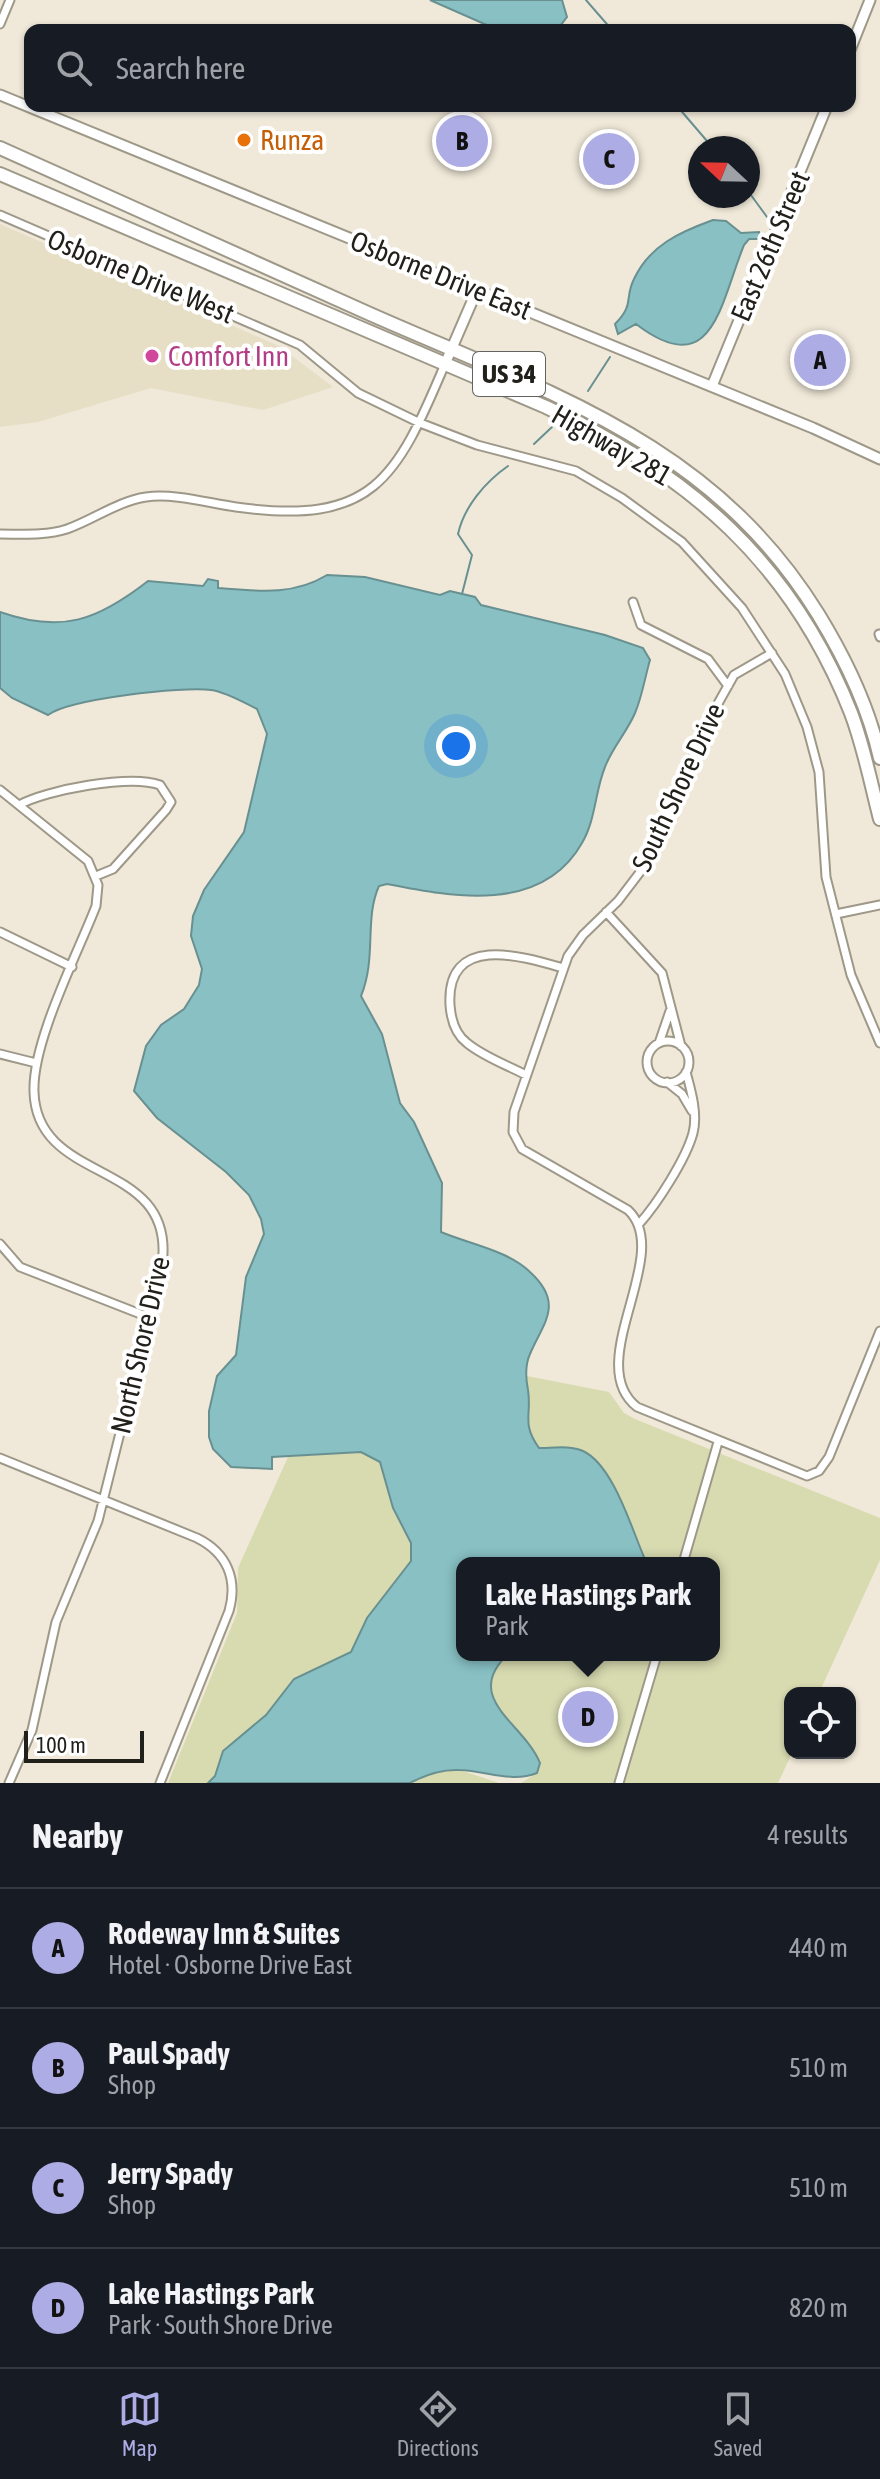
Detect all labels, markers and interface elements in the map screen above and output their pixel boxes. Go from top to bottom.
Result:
search box [24,24,856,112]
icon: search [52,46,96,90]
text: Search here [116,51,245,85]
pin: B [436,111,488,171]
place label: Runza [260,124,324,156]
pin: C [583,129,635,189]
marker: Runza [235,131,253,149]
north arrow [688,136,760,208]
street label: East 26th Street [724,166,816,326]
street label: Osborne Drive West [43,222,239,330]
street label: Osborne Drive East [346,224,536,326]
pin: A [794,330,846,390]
place label: Comfort Inn [168,340,289,372]
marker: Comfort Inn [143,347,161,365]
road number: US 34 [473,352,545,396]
street label: Highway 281 [547,398,677,492]
street label: South Shore Drive [625,698,731,876]
your location [436,726,476,766]
street label: North Shore Drive [104,1253,176,1437]
popup [456,1557,720,1661]
text: Lake Hastings Park [485,1577,691,1611]
text: Park [485,1611,529,1641]
pin: D [562,1687,614,1747]
map controls [784,1687,856,1759]
button: locate [784,1687,856,1759]
scale bar [24,1727,144,1763]
text: 100 m [36,1732,86,1758]
text: Nearby [32,1816,123,1855]
text: 4 results [767,1820,848,1850]
text: Rodeway Inn & Suites [108,1916,340,1950]
text: A [52,1933,64,1963]
text: 440 m [789,1933,848,1963]
text: Hotel · Osborne Drive East [108,1950,352,1980]
text: Paul Spady [108,2036,230,2070]
text: B [52,2053,64,2083]
text: 510 m [789,2053,848,2083]
text: Shop [108,2070,156,2100]
text: Jerry Spady [108,2156,233,2190]
text: C [52,2173,64,2203]
text: 510 m [789,2173,848,2203]
text: Shop [108,2190,156,2220]
text: Lake Hastings Park [108,2276,314,2310]
text: D [51,2293,65,2323]
text: 820 m [789,2293,848,2323]
text: Park · South Shore Drive [108,2310,333,2340]
tab: Map [118,2387,162,2461]
tab: Directions [397,2387,479,2461]
tab: Saved [714,2387,762,2461]

